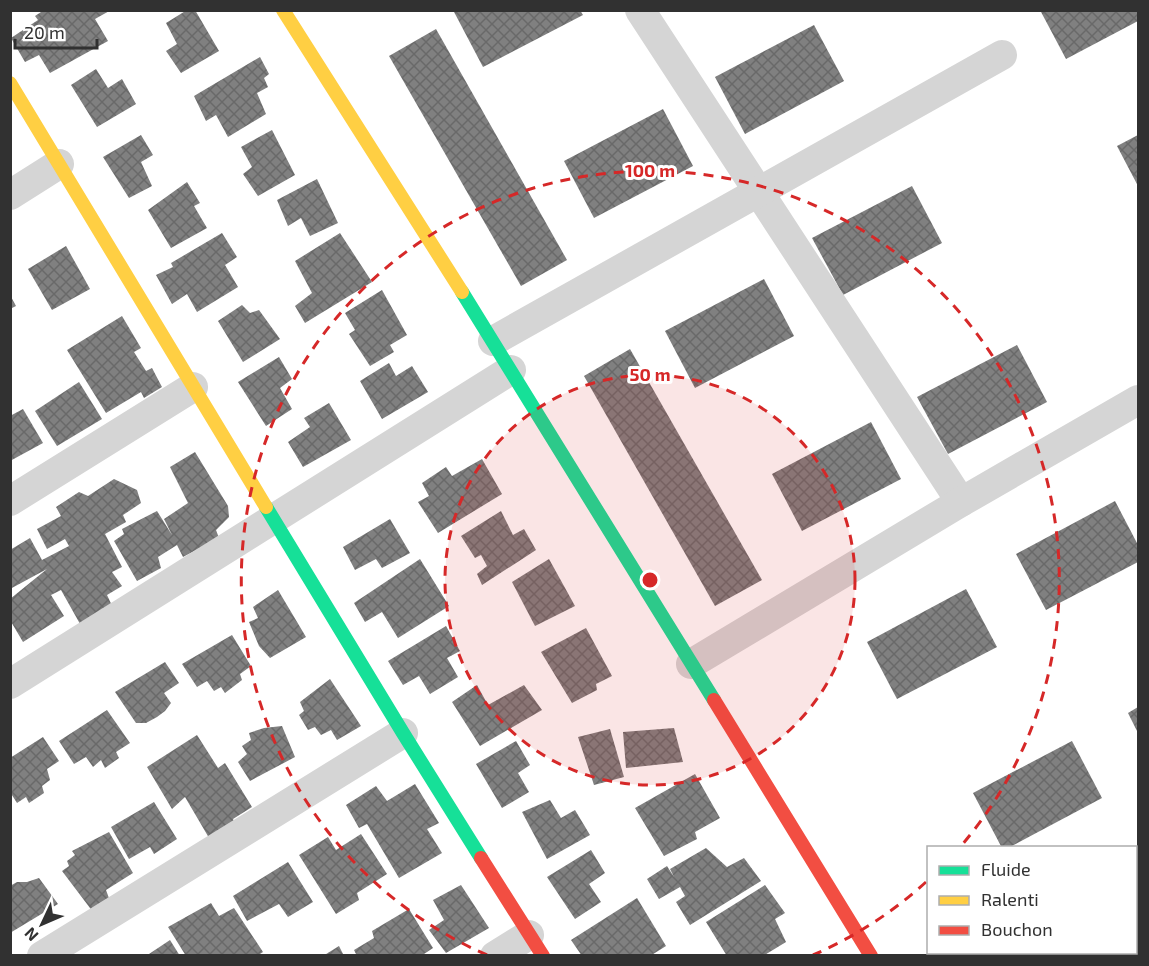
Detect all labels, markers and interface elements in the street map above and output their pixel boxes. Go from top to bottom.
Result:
scale bar [15,12,98,50]
text: 20 m [24,21,65,43]
text: 100 m [625,159,675,181]
text: 50 m [629,363,671,385]
centre of rings [640,570,660,590]
legend [927,846,1137,954]
text: Fluide [981,858,1031,880]
text: Ralenti [981,888,1039,910]
north arrow [12,894,72,954]
text: Bouchon [981,918,1053,940]
text: N [20,924,42,946]

